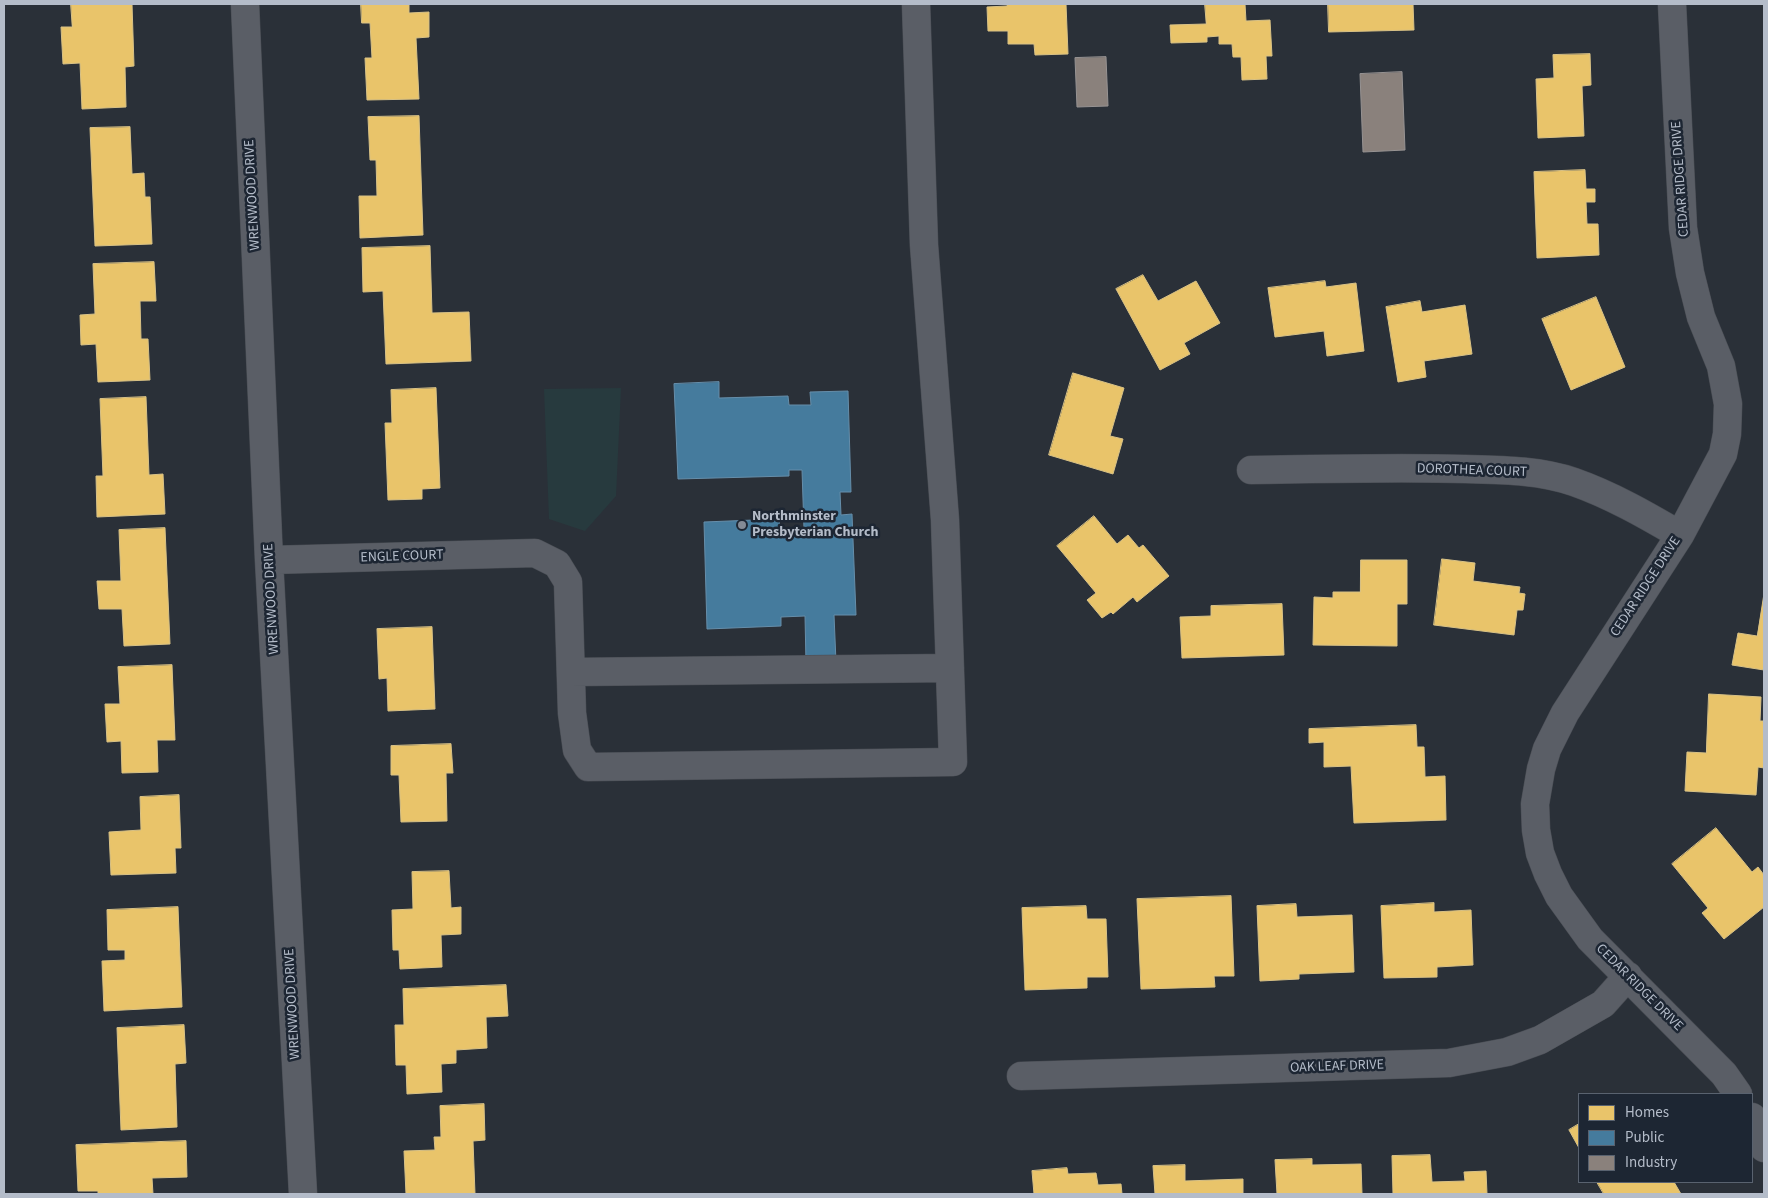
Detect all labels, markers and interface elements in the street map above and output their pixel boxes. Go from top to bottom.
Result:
street label: CEDAR RIDGE DRIVE [1669,120,1693,238]
street label: WRENWOOD DRIVE [242,139,264,251]
street label: DOROTHEA COURT [1417,461,1527,481]
place label: Northminster Presbyterian Church [752,509,878,542]
marker: Northminster Presbyterian Church [736,519,748,531]
street label: CEDAR RIDGE DRIVE [1607,534,1685,640]
street label: WRENWOOD DRIVE [261,543,283,655]
street label: ENGLE COURT [360,547,444,567]
street label: CEDAR RIDGE DRIVE [1592,941,1686,1035]
street label: WRENWOOD DRIVE [282,948,304,1060]
street label: OAK LEAF DRIVE [1290,1057,1384,1077]
legend [1578,1093,1753,1183]
text: Homes [1625,1102,1669,1123]
text: Public [1625,1127,1664,1148]
text: Industry [1625,1152,1677,1173]

